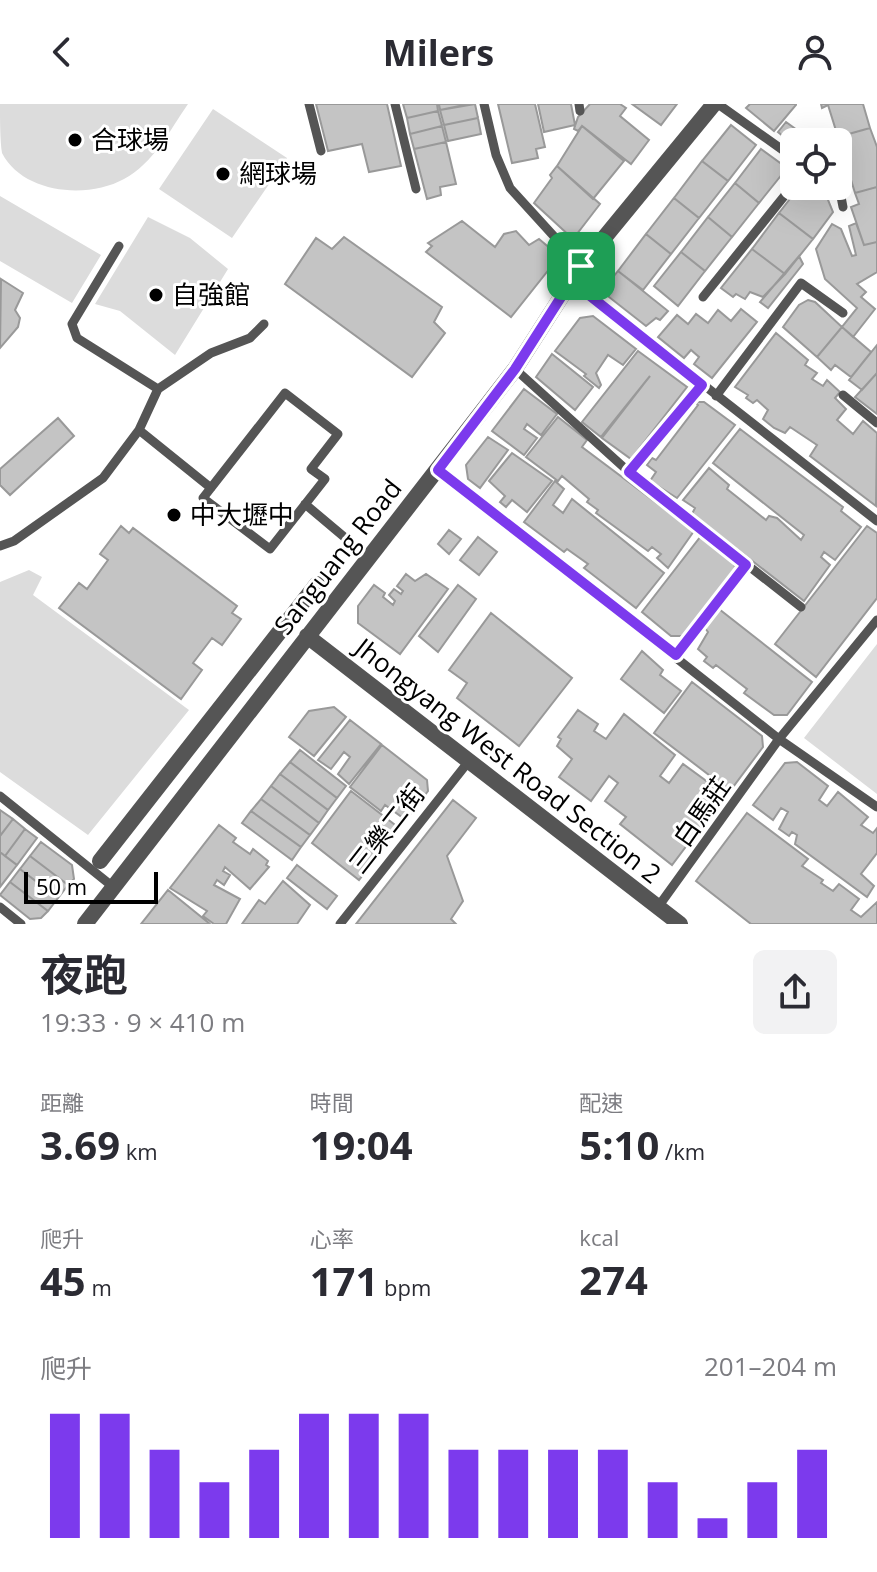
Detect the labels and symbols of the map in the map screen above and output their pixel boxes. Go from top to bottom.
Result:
place label: 合球場 [91,121,169,157]
marker: 合球場 [66,131,84,149]
place label: 網球場 [239,155,317,191]
marker: 網球場 [214,165,232,183]
pin [547,232,615,300]
place label: 自強館 [172,276,250,312]
marker: 自強館 [147,286,165,304]
street label: Sanguang Road [265,471,409,642]
place label: 中大壢中 [190,496,294,532]
marker: 中大壢中 [165,506,183,524]
street label: Jhongyang West Road Section 2 [346,627,669,891]
street label: 白馬莊 [664,769,738,854]
street label: 三樂二街 [340,776,432,880]
scale bar [24,868,158,904]

